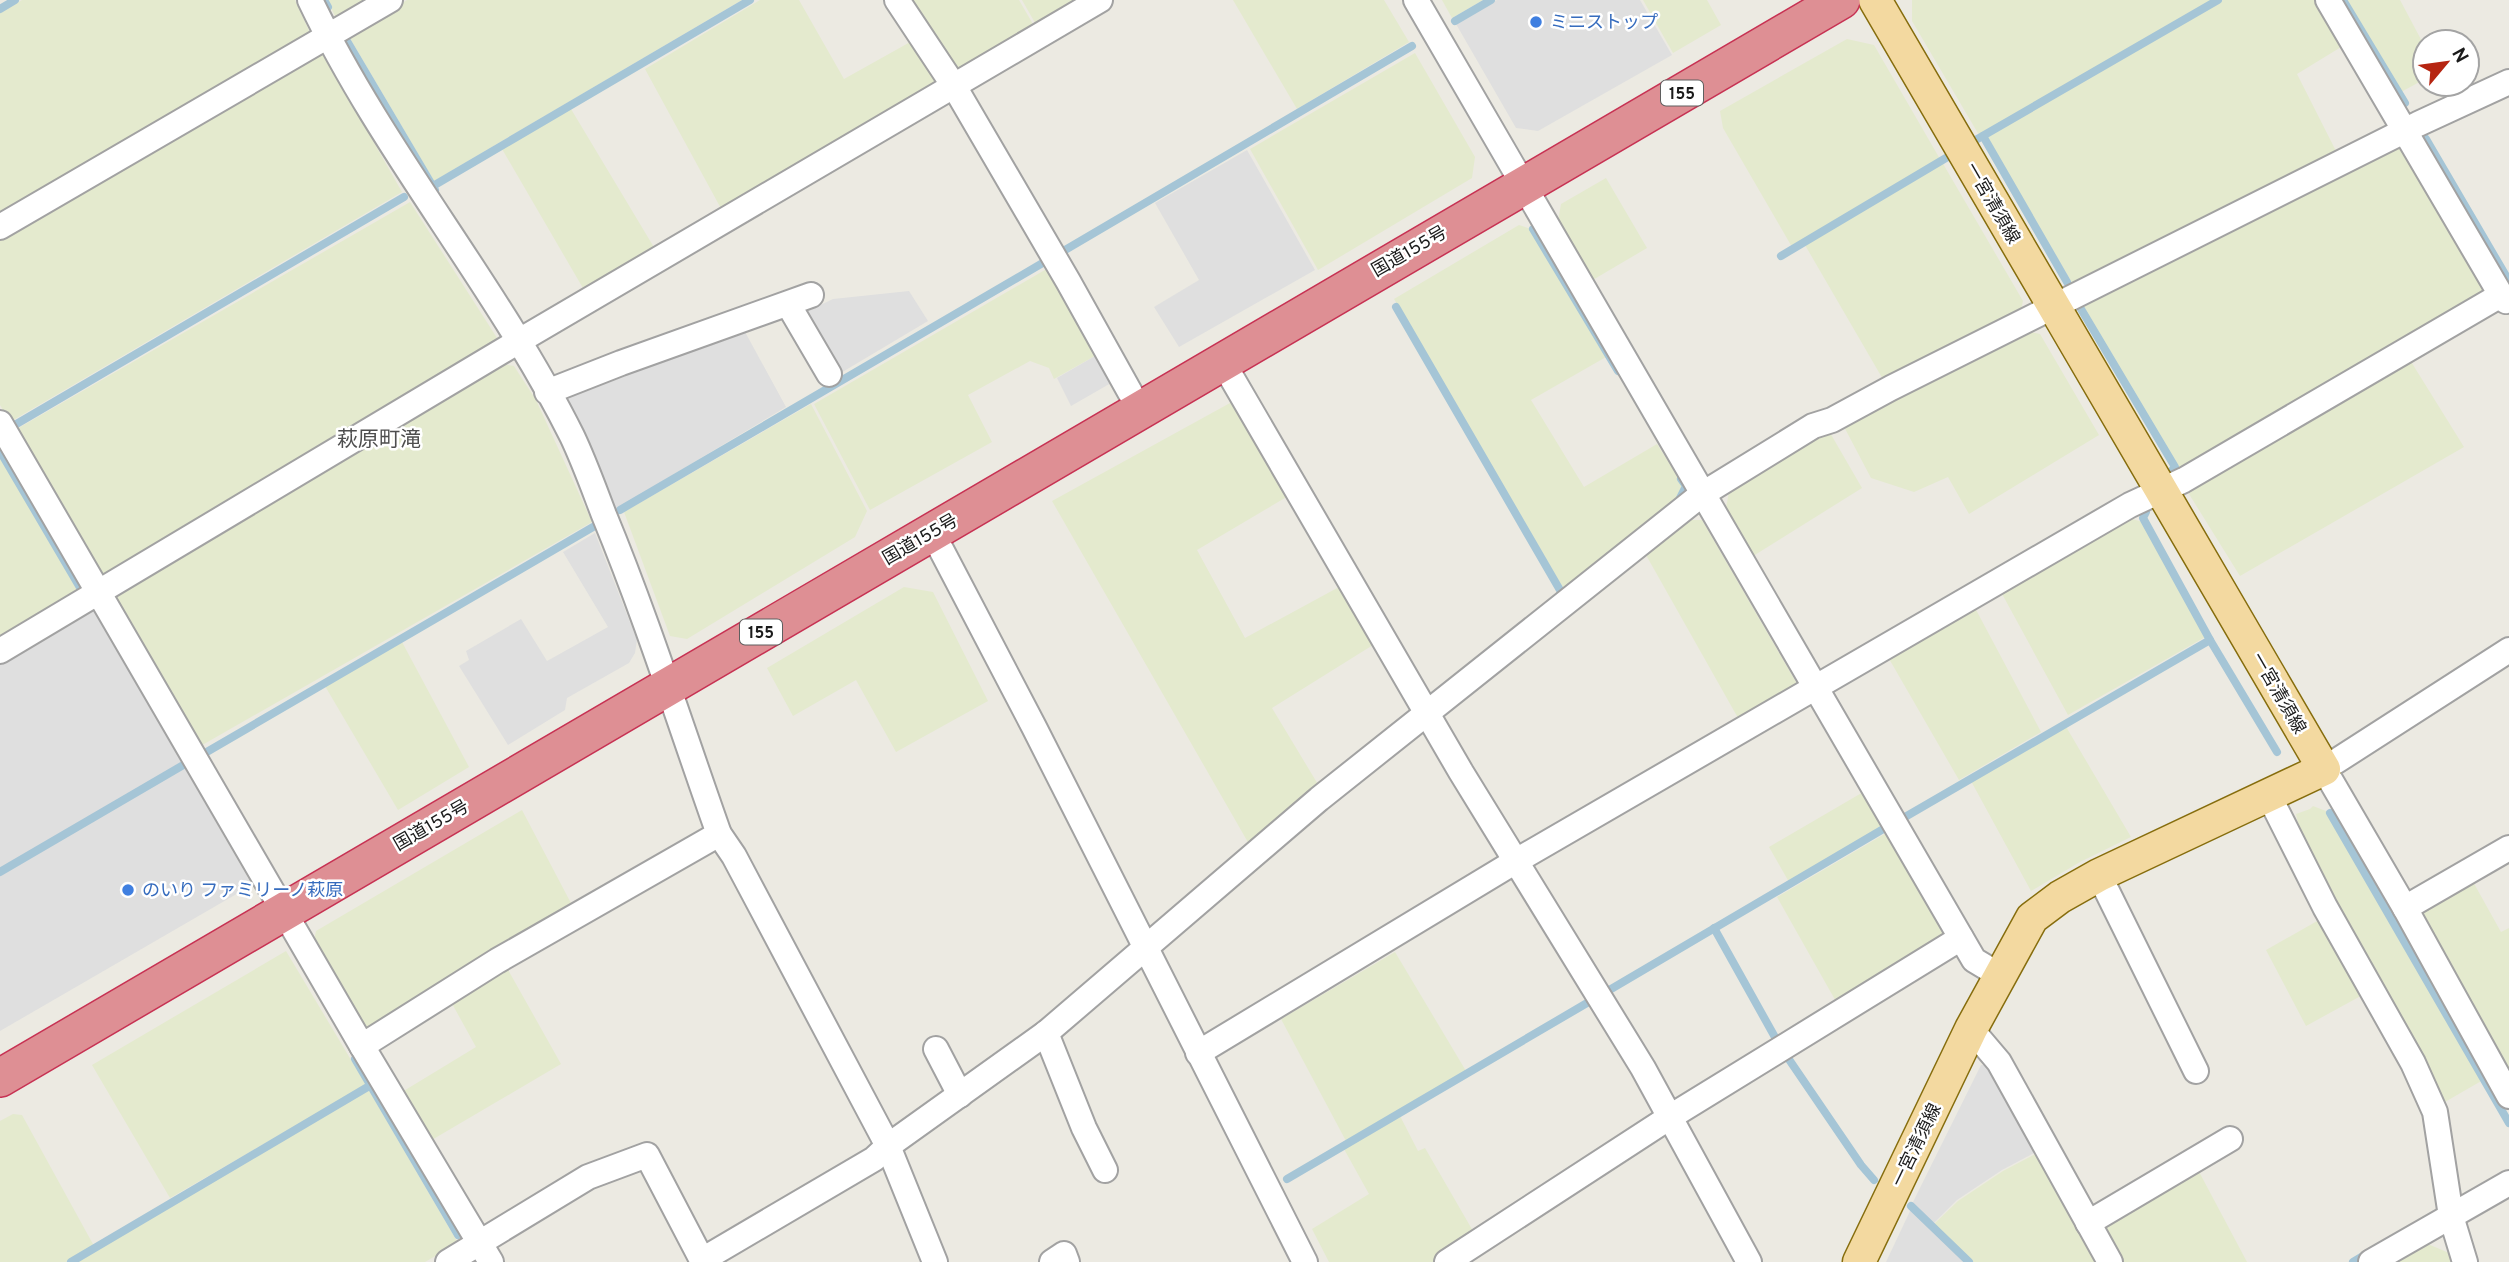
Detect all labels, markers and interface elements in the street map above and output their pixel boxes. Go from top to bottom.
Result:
place label: ミニストップ [1550,12,1658,35]
marker: ミニストップ [1528,14,1544,30]
north arrow [2411,28,2481,98]
text: N [2445,44,2473,68]
road number: 155 [1661,80,1703,106]
street label: 一宮清須線 [1959,159,2024,248]
street label: 国道155号 [1368,222,1451,283]
district label: 萩原町滝 [337,427,421,454]
street label: 国道155号 [879,510,962,571]
road number: 155 [740,620,782,645]
street label: 一宮清須線 [2245,649,2310,738]
street label: 国道155号 [390,796,473,857]
place label: のいり ファミリーノ萩原 [142,880,343,903]
marker: のいり ファミリーノ萩原 [120,882,136,898]
street label: 一宮清須線 [1887,1100,1947,1191]

